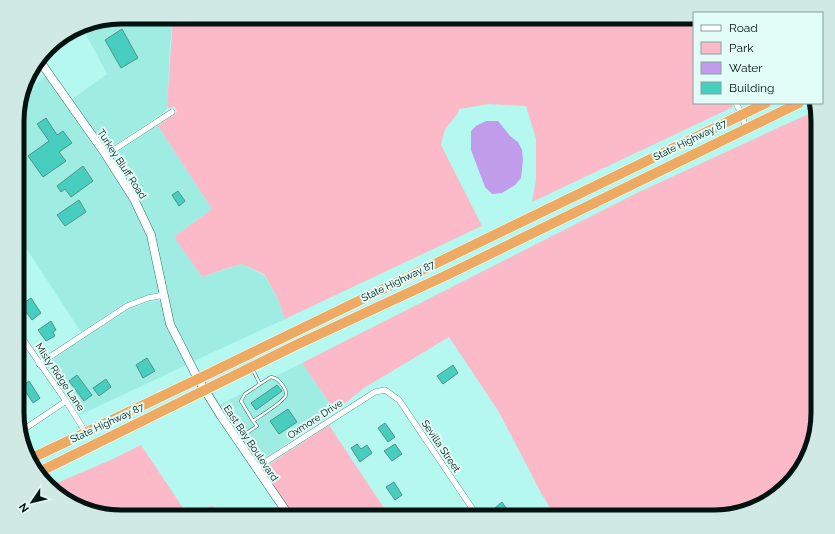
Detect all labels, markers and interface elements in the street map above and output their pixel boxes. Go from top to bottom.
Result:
legend [693,12,823,104]
text: Road [729,21,758,35]
text: Park [729,41,754,55]
text: Water [729,61,763,75]
text: Building [729,81,775,95]
street label: State Highway 87 [652,117,729,163]
street label: Turkey Bluff Road [95,127,149,201]
street label: State Highway 87 [360,258,437,304]
street label: Misty Ridge Lane [33,341,87,413]
street label: Oxmore Drive [285,397,345,441]
street label: State Highway 87 [68,401,146,445]
street label: East Bay Boulevard [222,403,280,483]
street label: Sevilla Street [420,418,463,475]
north arrow [12,482,52,522]
text: N [16,500,32,515]

